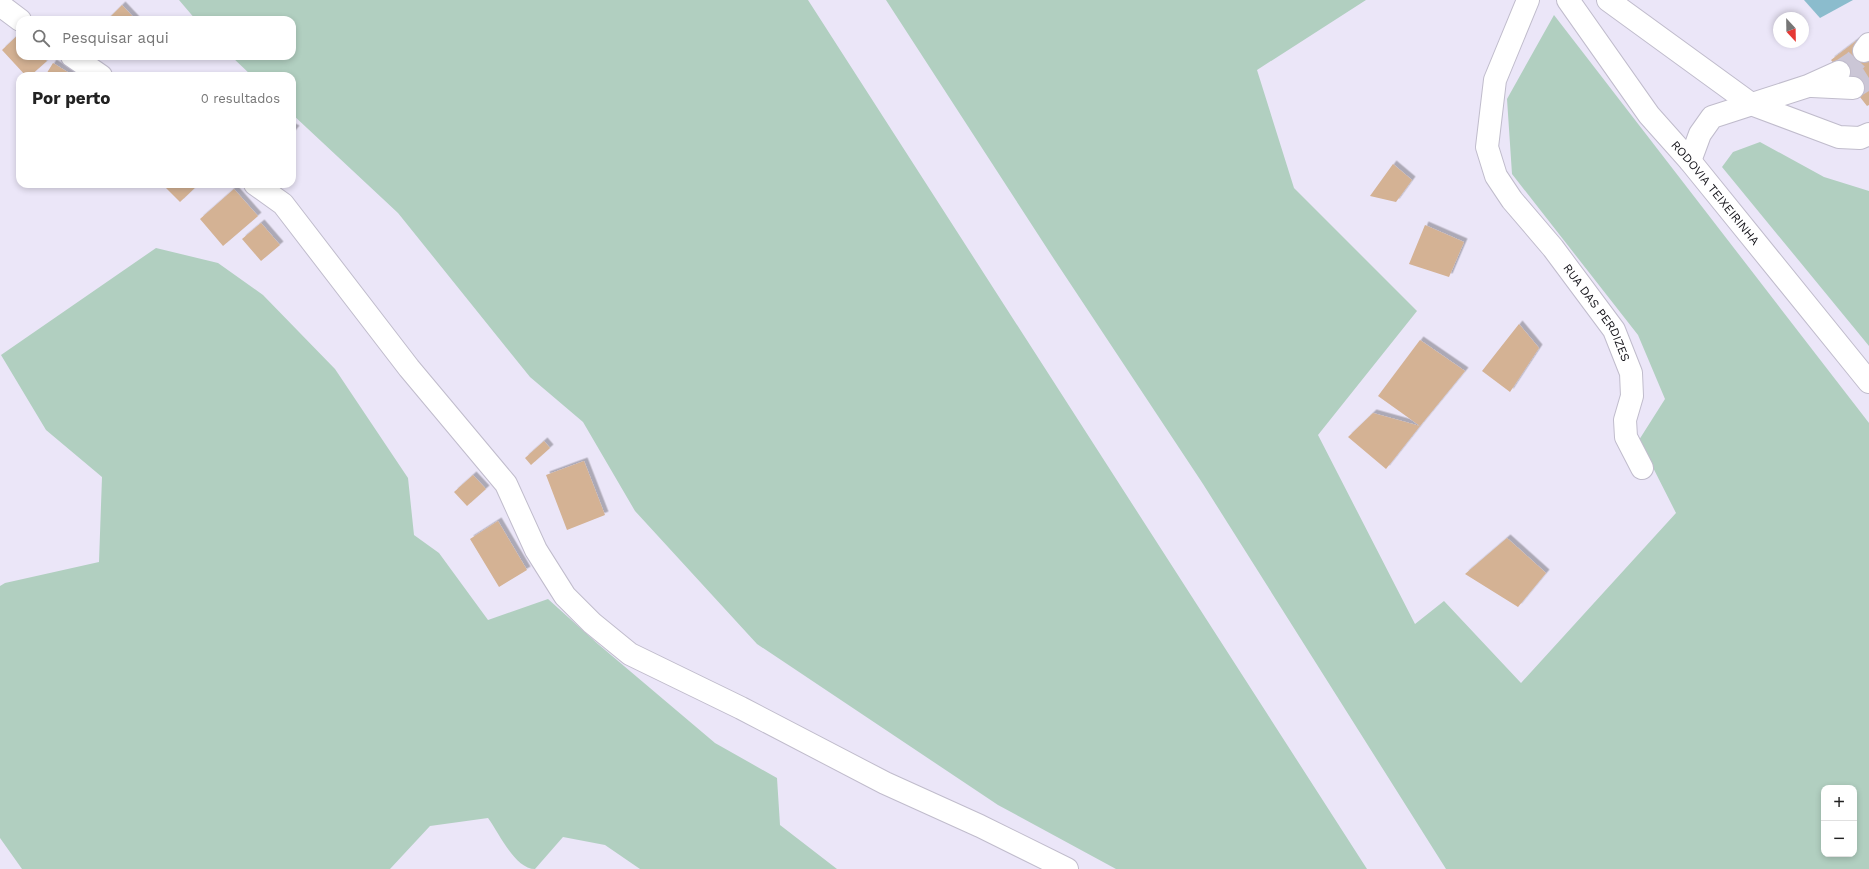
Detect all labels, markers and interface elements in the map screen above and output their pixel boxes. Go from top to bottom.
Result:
north arrow [1773,12,1809,48]
search box [16,16,296,60]
icon: search [30,27,52,49]
text: Pesquisar aqui [62,29,169,47]
text: Por perto [32,88,110,108]
text: 0 resultados [201,91,280,106]
street label: RODOVIA TEIXEIRINHA [1668,138,1762,248]
street label: RUA DAS PERDIZES [1560,261,1633,364]
map controls [1821,785,1857,857]
button: + [1821,785,1857,821]
button: − [1821,821,1857,857]

